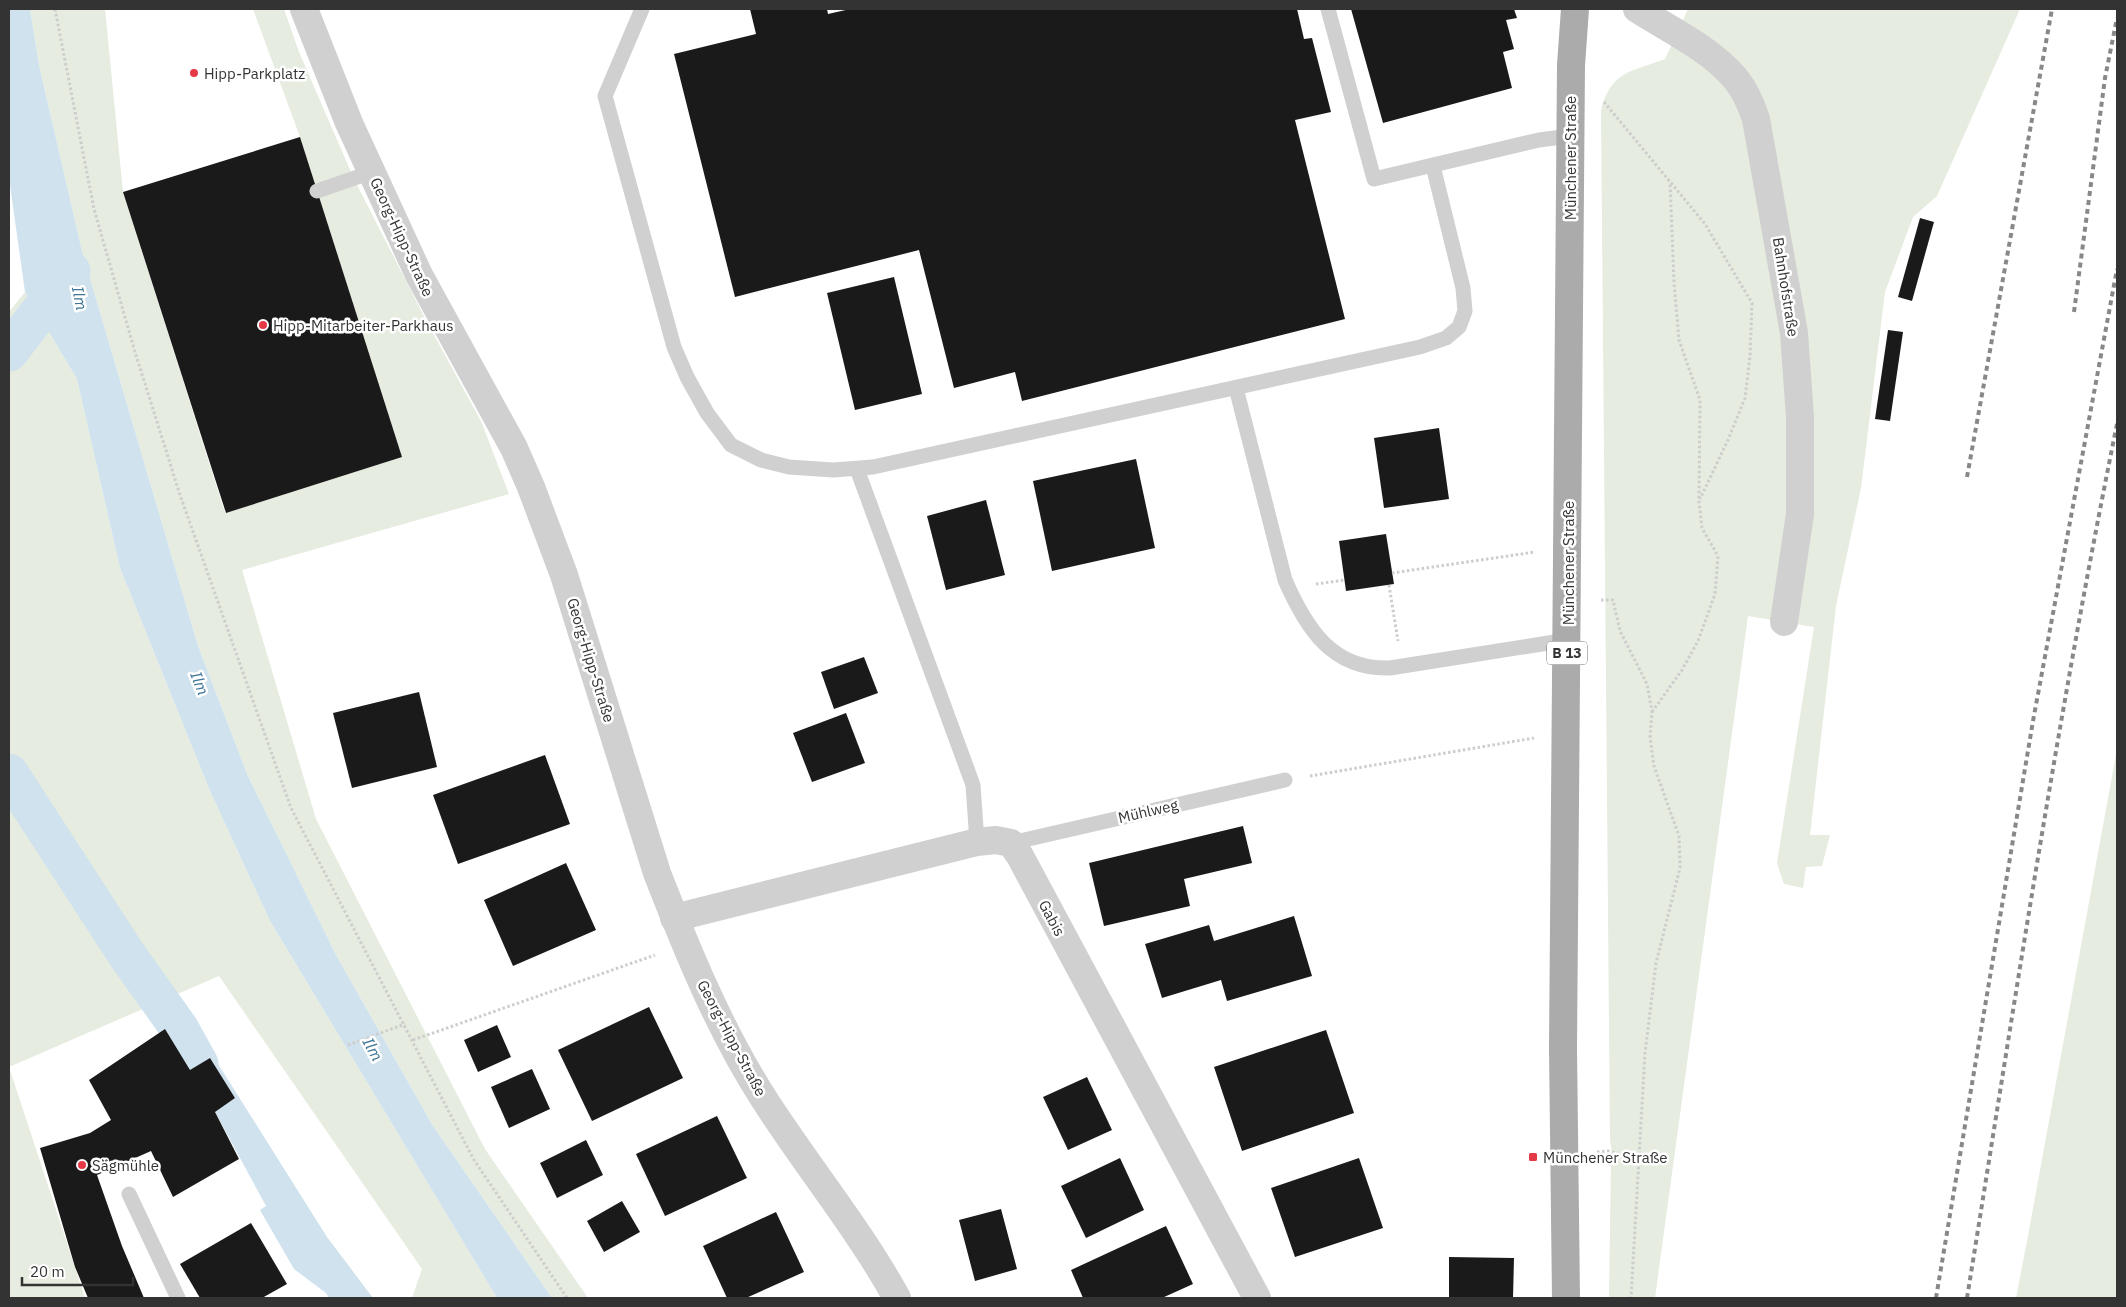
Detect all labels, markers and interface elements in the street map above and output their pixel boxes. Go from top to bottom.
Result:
place label: Hipp-Parkplatz [204,64,305,83]
marker: Hipp-Parkplatz [188,67,200,79]
street label: Münchener Straße [1561,96,1580,220]
street label: Georg-Hipp-Straße [366,175,438,299]
street label: Bahnhofstraße [1769,236,1803,338]
water label: Ilm [68,284,92,312]
place label: Hipp-Mitarbeiter-Parkhaus [273,316,454,335]
marker: Hipp-Mitarbeiter-Parkhaus [257,319,269,331]
street label: Münchener Straße [1559,501,1578,625]
street label: Georg-Hipp-Straße [563,596,619,724]
road number: B 13 [1547,641,1587,664]
water label: Ilm [186,668,214,698]
street label: Mühlweg [1116,795,1180,827]
street label: Gabis [1035,897,1069,939]
street label: Georg-Hipp-Straße [693,977,771,1099]
water label: Ilm [358,1034,388,1064]
place label: Münchener Straße [1543,1148,1668,1167]
marker: Münchener Straße [1527,1151,1539,1163]
place label: Sägmühle [92,1156,159,1175]
marker: Sägmühle [76,1159,88,1171]
scale bar [22,1254,134,1286]
text: 20 m [30,1262,65,1281]

